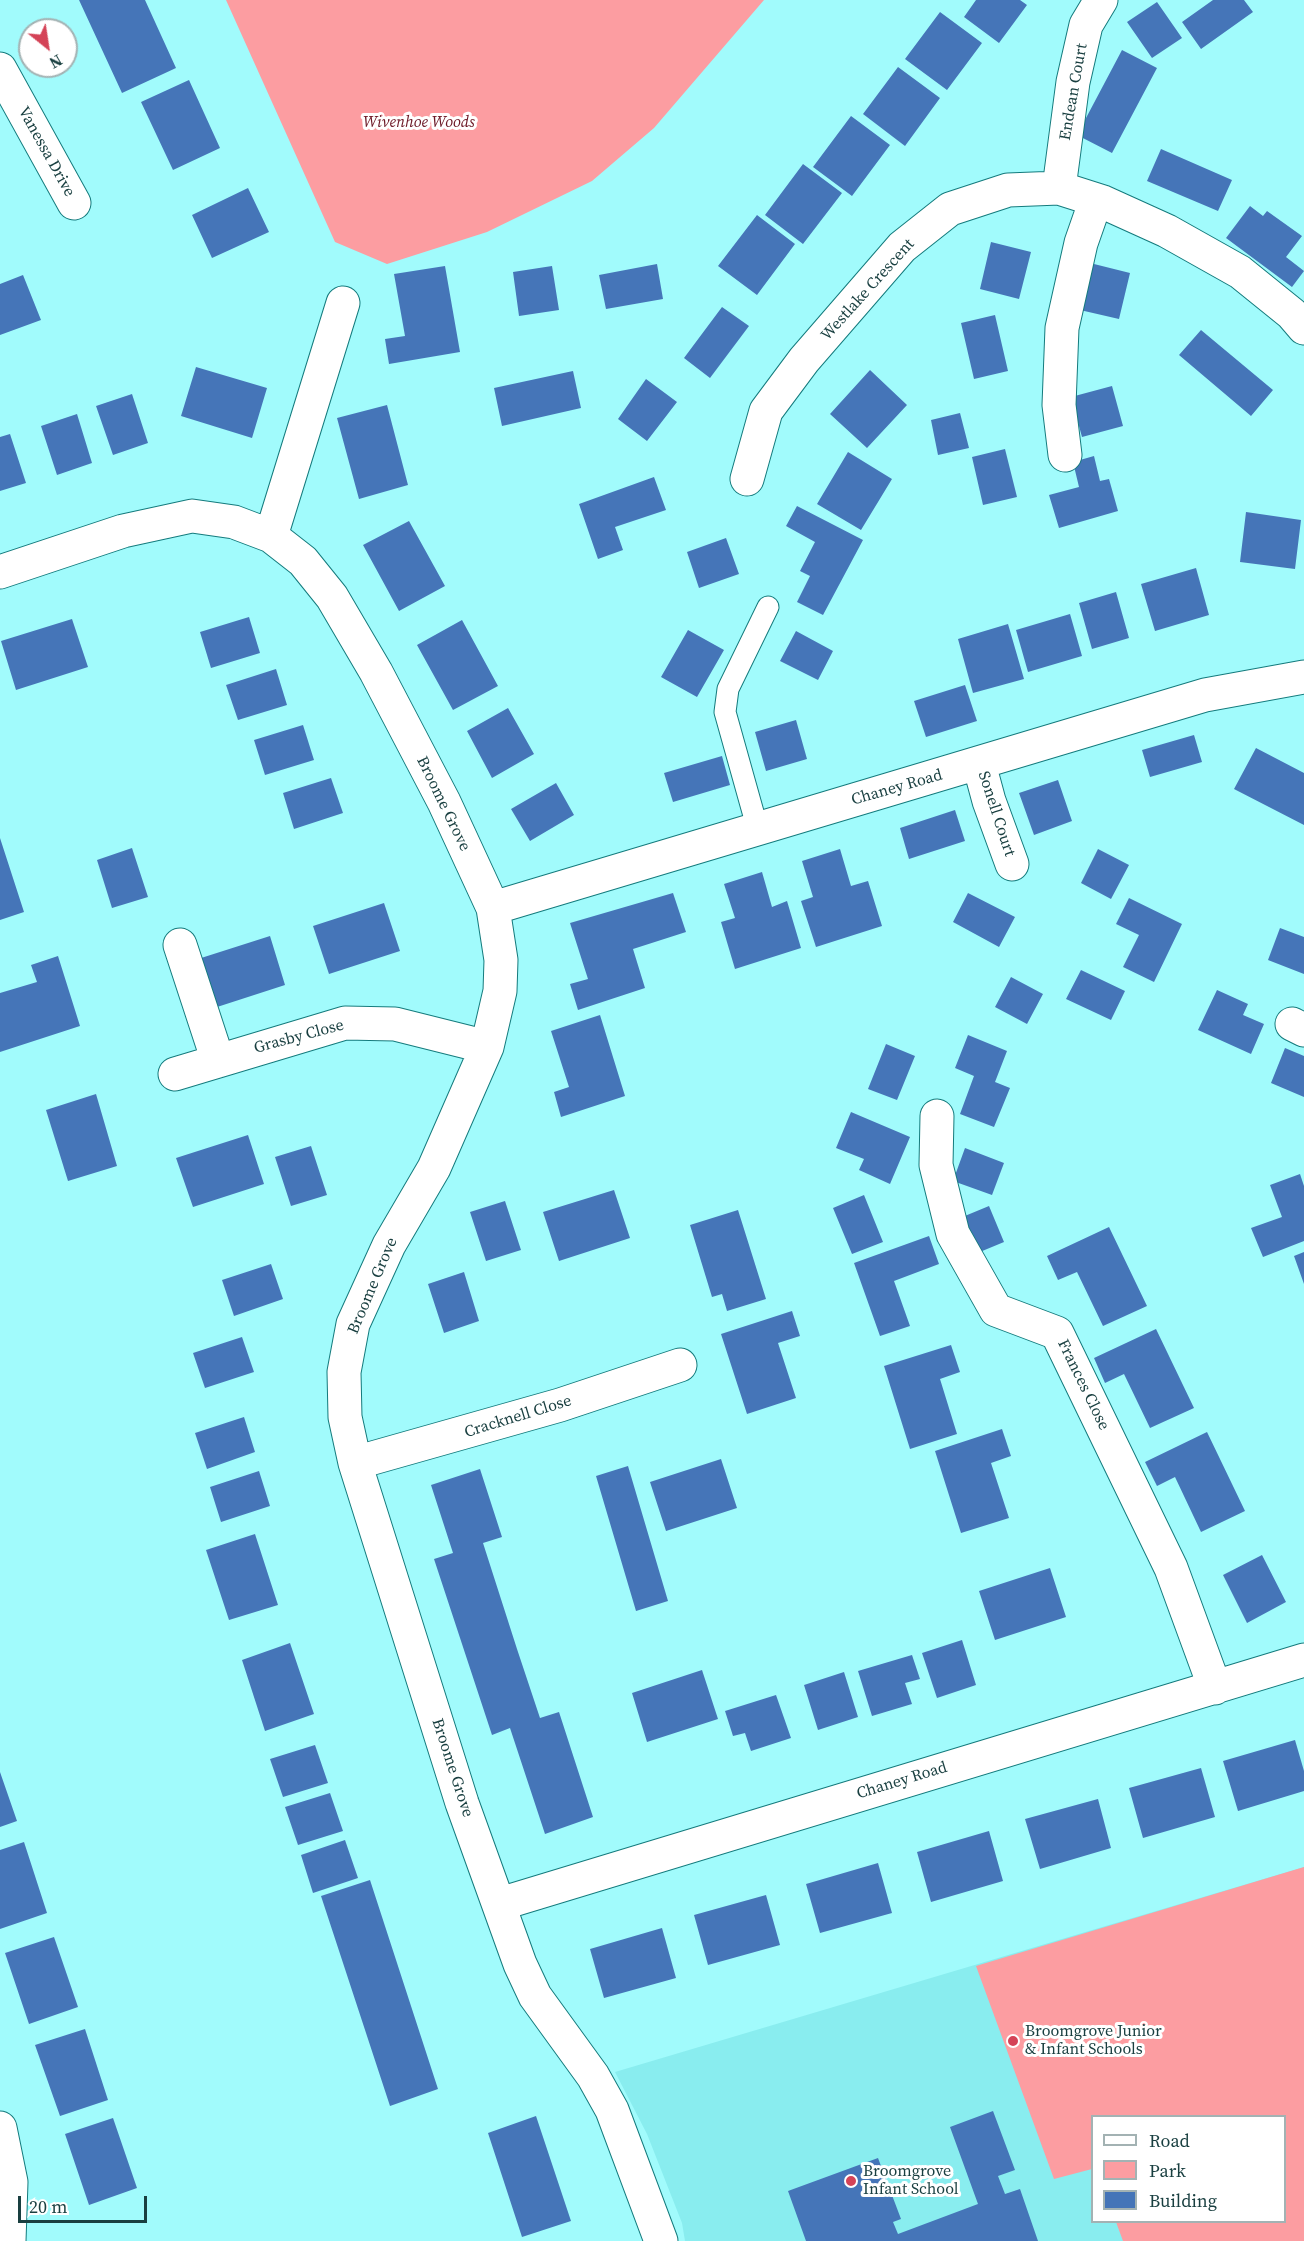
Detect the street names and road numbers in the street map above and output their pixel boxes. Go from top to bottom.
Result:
street label: Endean Court [1056,42,1092,142]
street label: Vanessa Drive [13,104,79,200]
street label: Westlake Crescent [817,235,919,345]
street label: Broome Grove [412,754,474,854]
street label: Chaney Road [849,766,945,810]
street label: Sonell Court [973,769,1019,859]
street label: Grasby Close [252,1016,346,1058]
street label: Broome Grove [344,1235,402,1337]
street label: Frances Close [1053,1336,1113,1434]
street label: Cracknell Close [462,1392,574,1442]
street label: Broome Grove [427,1716,477,1820]
street label: Chaney Road [854,1758,950,1804]

